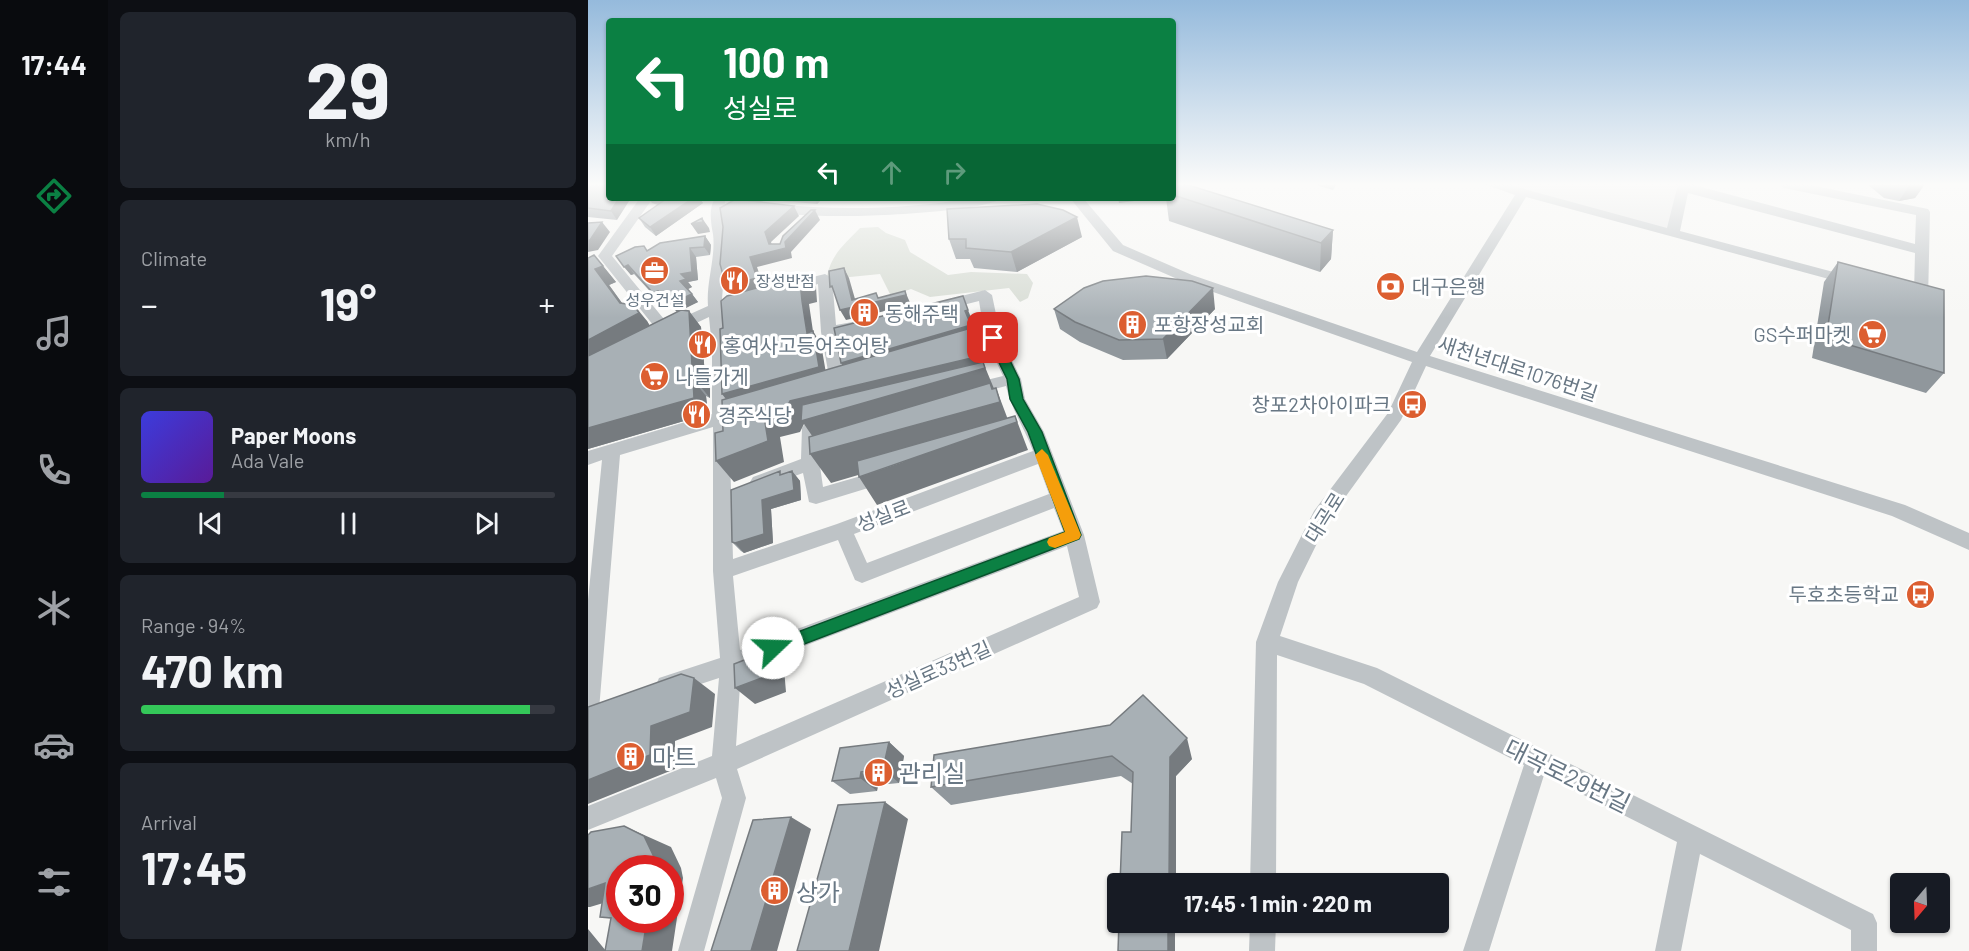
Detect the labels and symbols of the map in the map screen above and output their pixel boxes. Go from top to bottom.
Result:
office icon: 성우건설 [639,255,671,287]
restaurant icon: 장성반점 [719,264,751,296]
bank icon: 대구은행 [1375,270,1407,302]
place label: 장성반점 [756,271,815,290]
place label: 대구은행 [1412,274,1486,298]
place label: 성우건설 [626,290,684,309]
building icon: 동해주택 [848,297,880,329]
place label: 동해주택 [885,301,959,325]
building icon: 포항장성교회 [1117,308,1149,340]
pin [967,312,1018,363]
place label: 포항장성교회 [1154,312,1264,336]
supermarket icon: GS수퍼마켓 [1856,318,1888,350]
place label: GS수퍼마켓 [1753,322,1851,346]
restaurant icon: 홍여사고등어추어탕 [686,329,718,361]
street label: 새천년대로1076번길 [1435,331,1601,405]
place label: 홍여사고등어추어탕 [723,333,889,357]
supermarket icon: 나들가게 [638,360,670,392]
place label: 나들가게 [675,364,749,388]
bus stop icon: 창포2차아이파크 [1396,388,1428,420]
place label: 창포2차아이파크 [1251,392,1391,416]
restaurant icon: 경주식당 [681,399,713,431]
place label: 경주식당 [718,403,792,427]
street label: 대곡로 [1299,487,1349,547]
street label: 성실로 [853,494,913,536]
bus stop icon: 두호초등학교 [1904,578,1936,610]
place label: 두호초등학교 [1789,582,1899,606]
position arrow [741,616,805,680]
street label: 성실로33번길 [882,635,994,703]
street label: 대곡로29번길 [1501,732,1635,818]
building icon: 마트 [615,740,647,772]
place label: 마트 [652,742,696,771]
building icon: 관리실 [862,756,894,788]
place label: 관리실 [899,758,965,787]
speed limit sign: 30 [606,855,684,933]
north arrow [1890,873,1950,933]
building icon: 상가 [759,875,791,907]
place label: 상가 [796,877,840,906]

